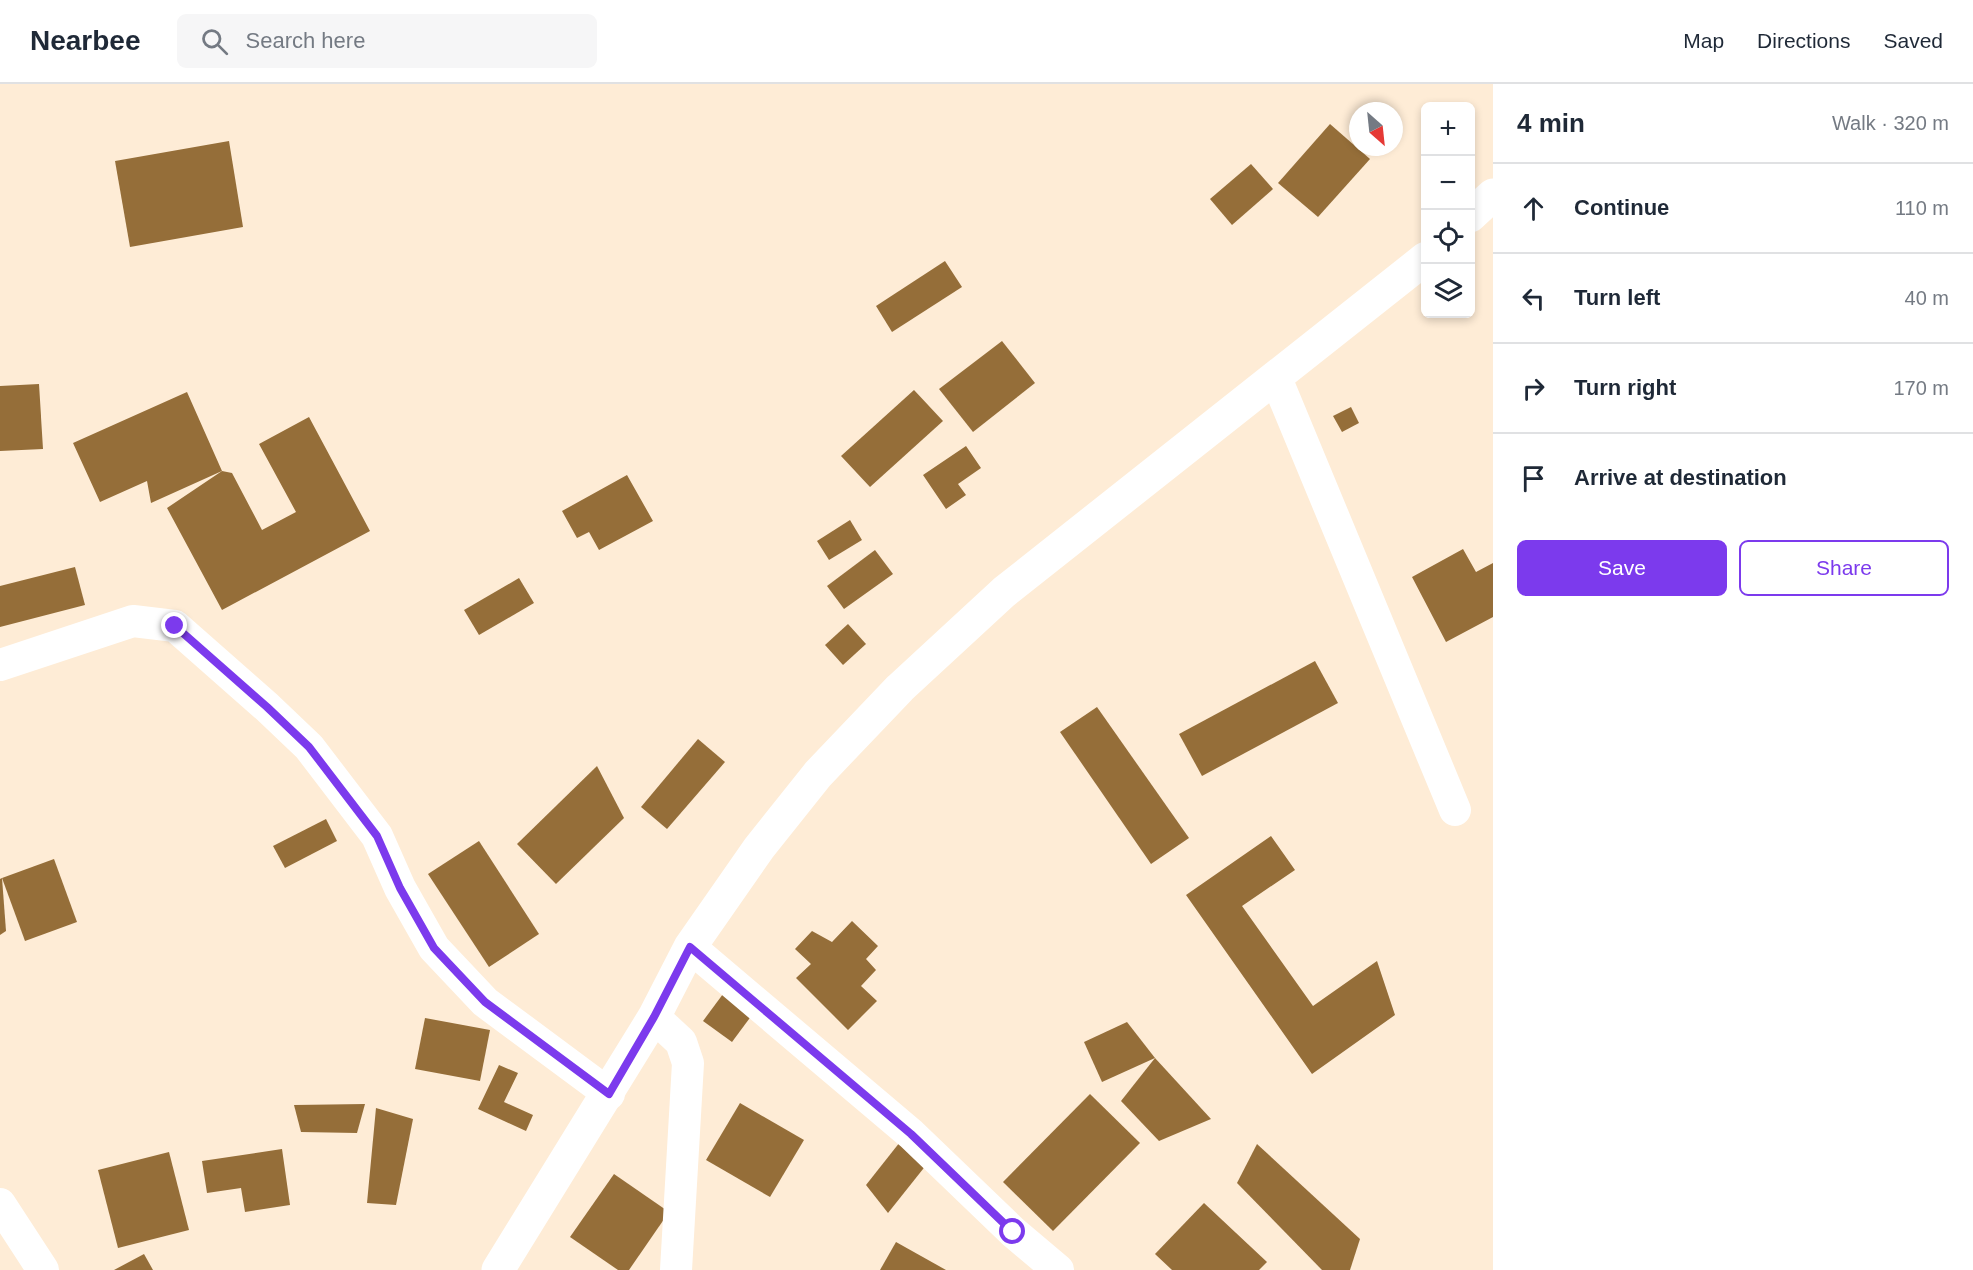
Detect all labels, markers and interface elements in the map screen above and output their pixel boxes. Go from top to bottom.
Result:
search box [177,14,597,68]
text: Nearbee [30,25,141,56]
icon: search [198,25,231,58]
text: Search here [246,28,365,53]
text: Map [1683,29,1724,52]
text: Directions [1757,29,1850,52]
text: Saved [1883,29,1943,52]
north arrow [1349,102,1403,156]
map controls [1421,102,1475,318]
button: + [1421,102,1475,156]
text: 4 min [1517,108,1585,138]
text: Walk · 320 m [1832,112,1949,134]
button: − [1421,156,1475,210]
icon: ahead [1517,192,1550,225]
text: Continue [1574,195,1669,220]
text: 110 m [1895,197,1949,219]
button: locate [1421,210,1475,264]
button: layers [1421,264,1475,318]
icon: left [1517,282,1550,315]
text: Turn left [1574,285,1660,310]
text: 40 m [1905,287,1949,309]
icon: right [1517,372,1550,405]
text: Turn right [1574,375,1676,400]
text: 170 m [1893,377,1949,399]
icon: arrive [1517,462,1550,495]
text: Arrive at destination [1574,465,1787,490]
button: Save [1517,540,1727,596]
button: Share [1739,540,1949,596]
route end [161,612,187,638]
route start [999,1218,1025,1244]

